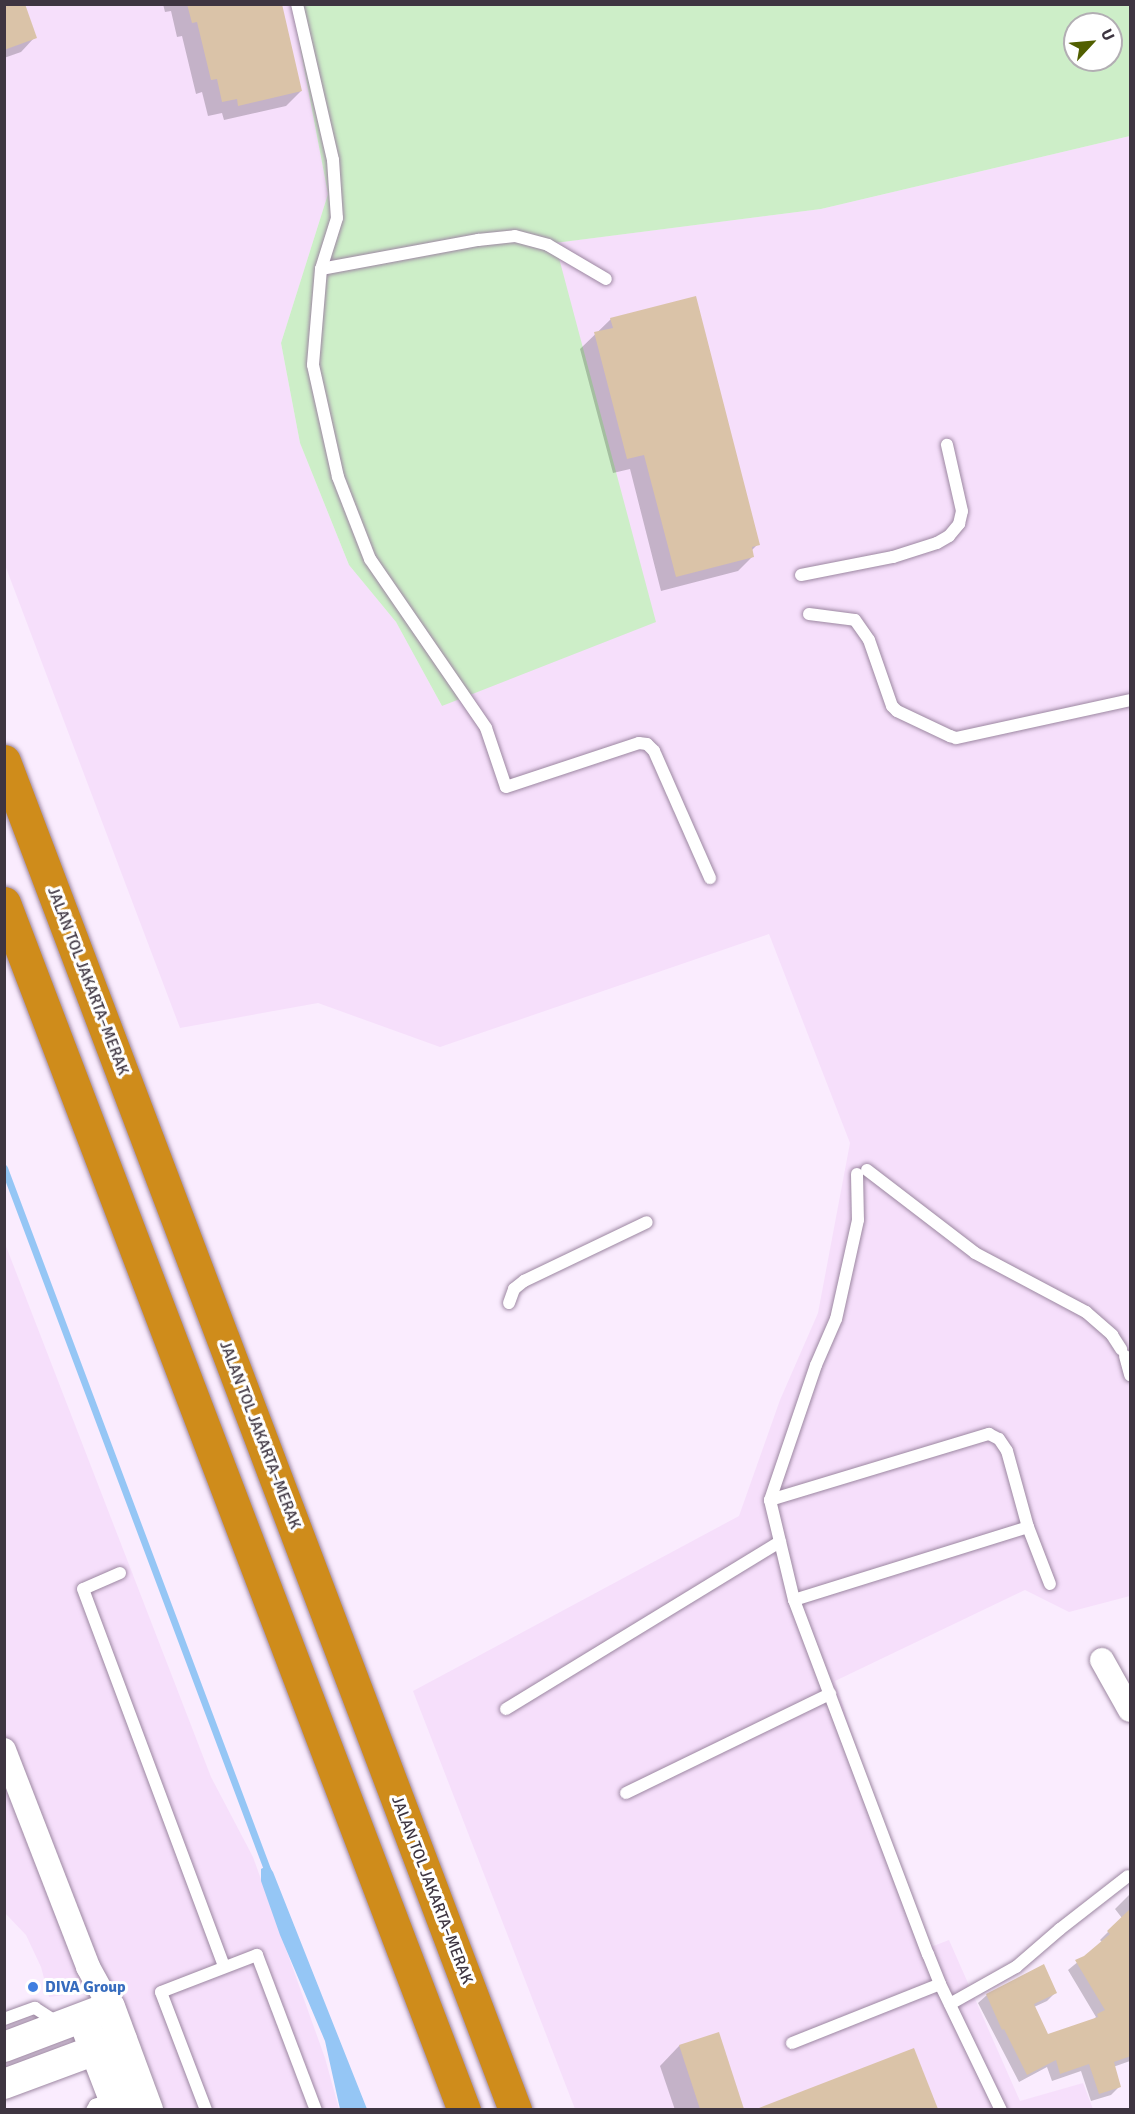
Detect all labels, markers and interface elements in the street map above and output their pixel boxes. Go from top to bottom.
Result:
north arrow [1063,12,1123,72]
text: U [1096,26,1119,44]
street label: JALAN TOL JAKARTA–MERAK [43,884,133,1078]
street label: JALAN TOL JAKARTA–MERAK [215,1338,305,1532]
street label: JALAN TOL JAKARTA–MERAK [387,1793,477,1987]
place label: DIVA Group [45,1977,126,1997]
marker: DIVA Group [26,1980,40,1994]

